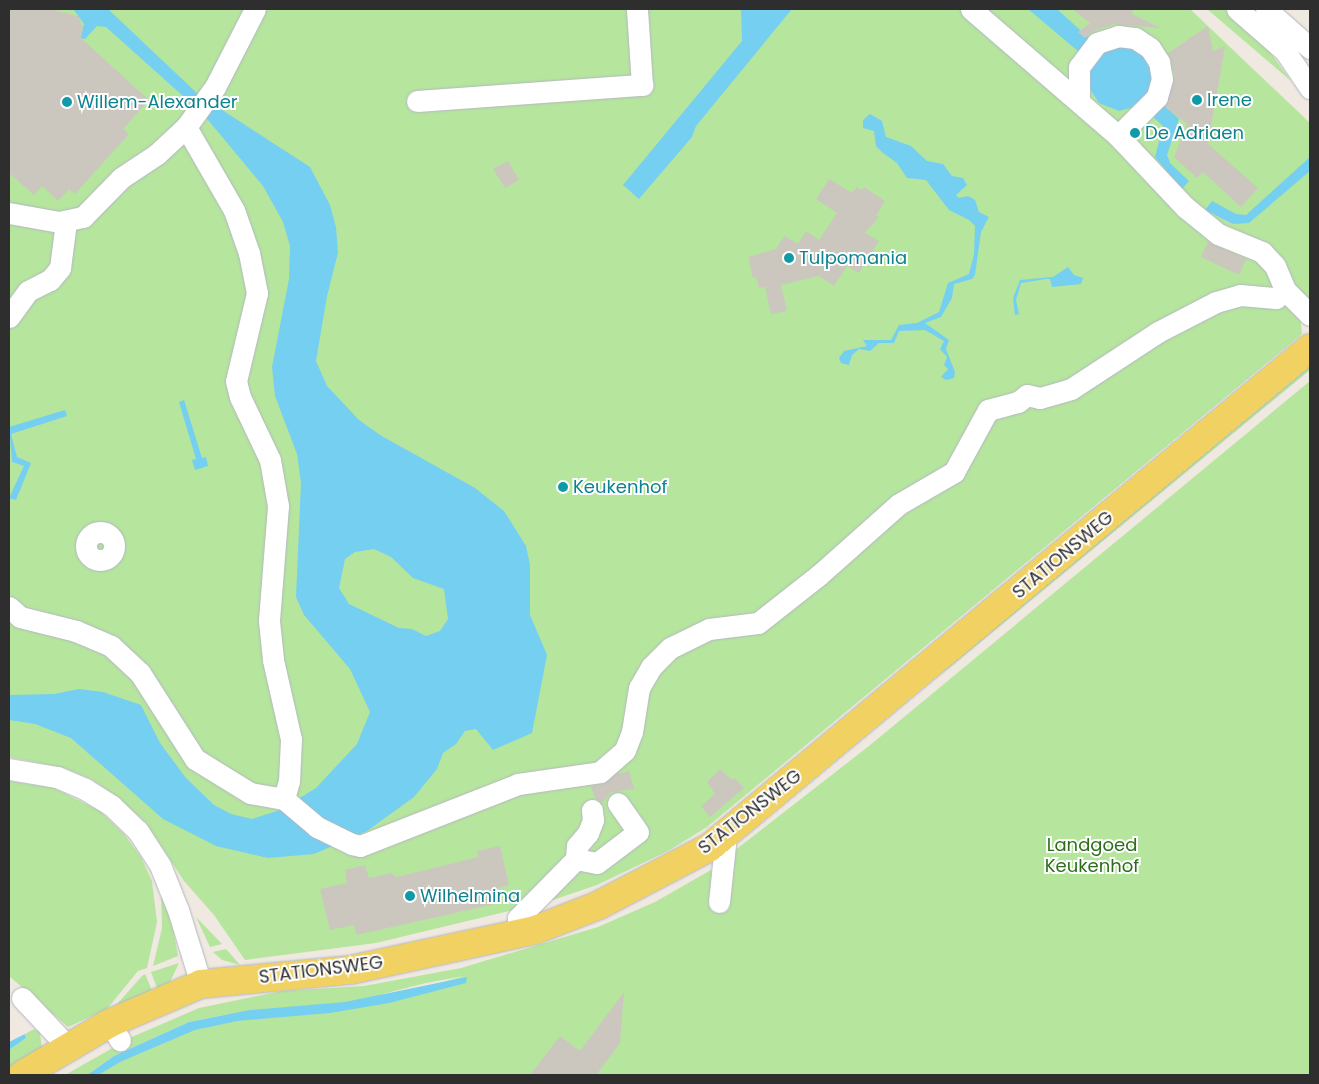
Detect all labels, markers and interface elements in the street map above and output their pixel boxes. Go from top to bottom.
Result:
place label: Irene [1207,89,1252,111]
place label: Willem-Alexander [77,91,238,113]
marker: Irene [1191,94,1203,106]
marker: Willem-Alexander [61,96,73,108]
place label: De Adriaen [1145,122,1244,144]
marker: De Adriaen [1129,127,1141,139]
place label: Tulpomania [799,247,907,269]
marker: Tulpomania [783,252,795,264]
place label: Keukenhof [573,476,667,498]
marker: Keukenhof [557,481,569,493]
street label: STATIONSWEG [1008,507,1118,603]
street label: STATIONSWEG [694,765,806,859]
park label: Landgoed Keukenhof [1045,835,1139,878]
place label: Wilhelmina [420,885,520,907]
marker: Wilhelmina [404,890,416,902]
street label: STATIONSWEG [258,952,384,988]

